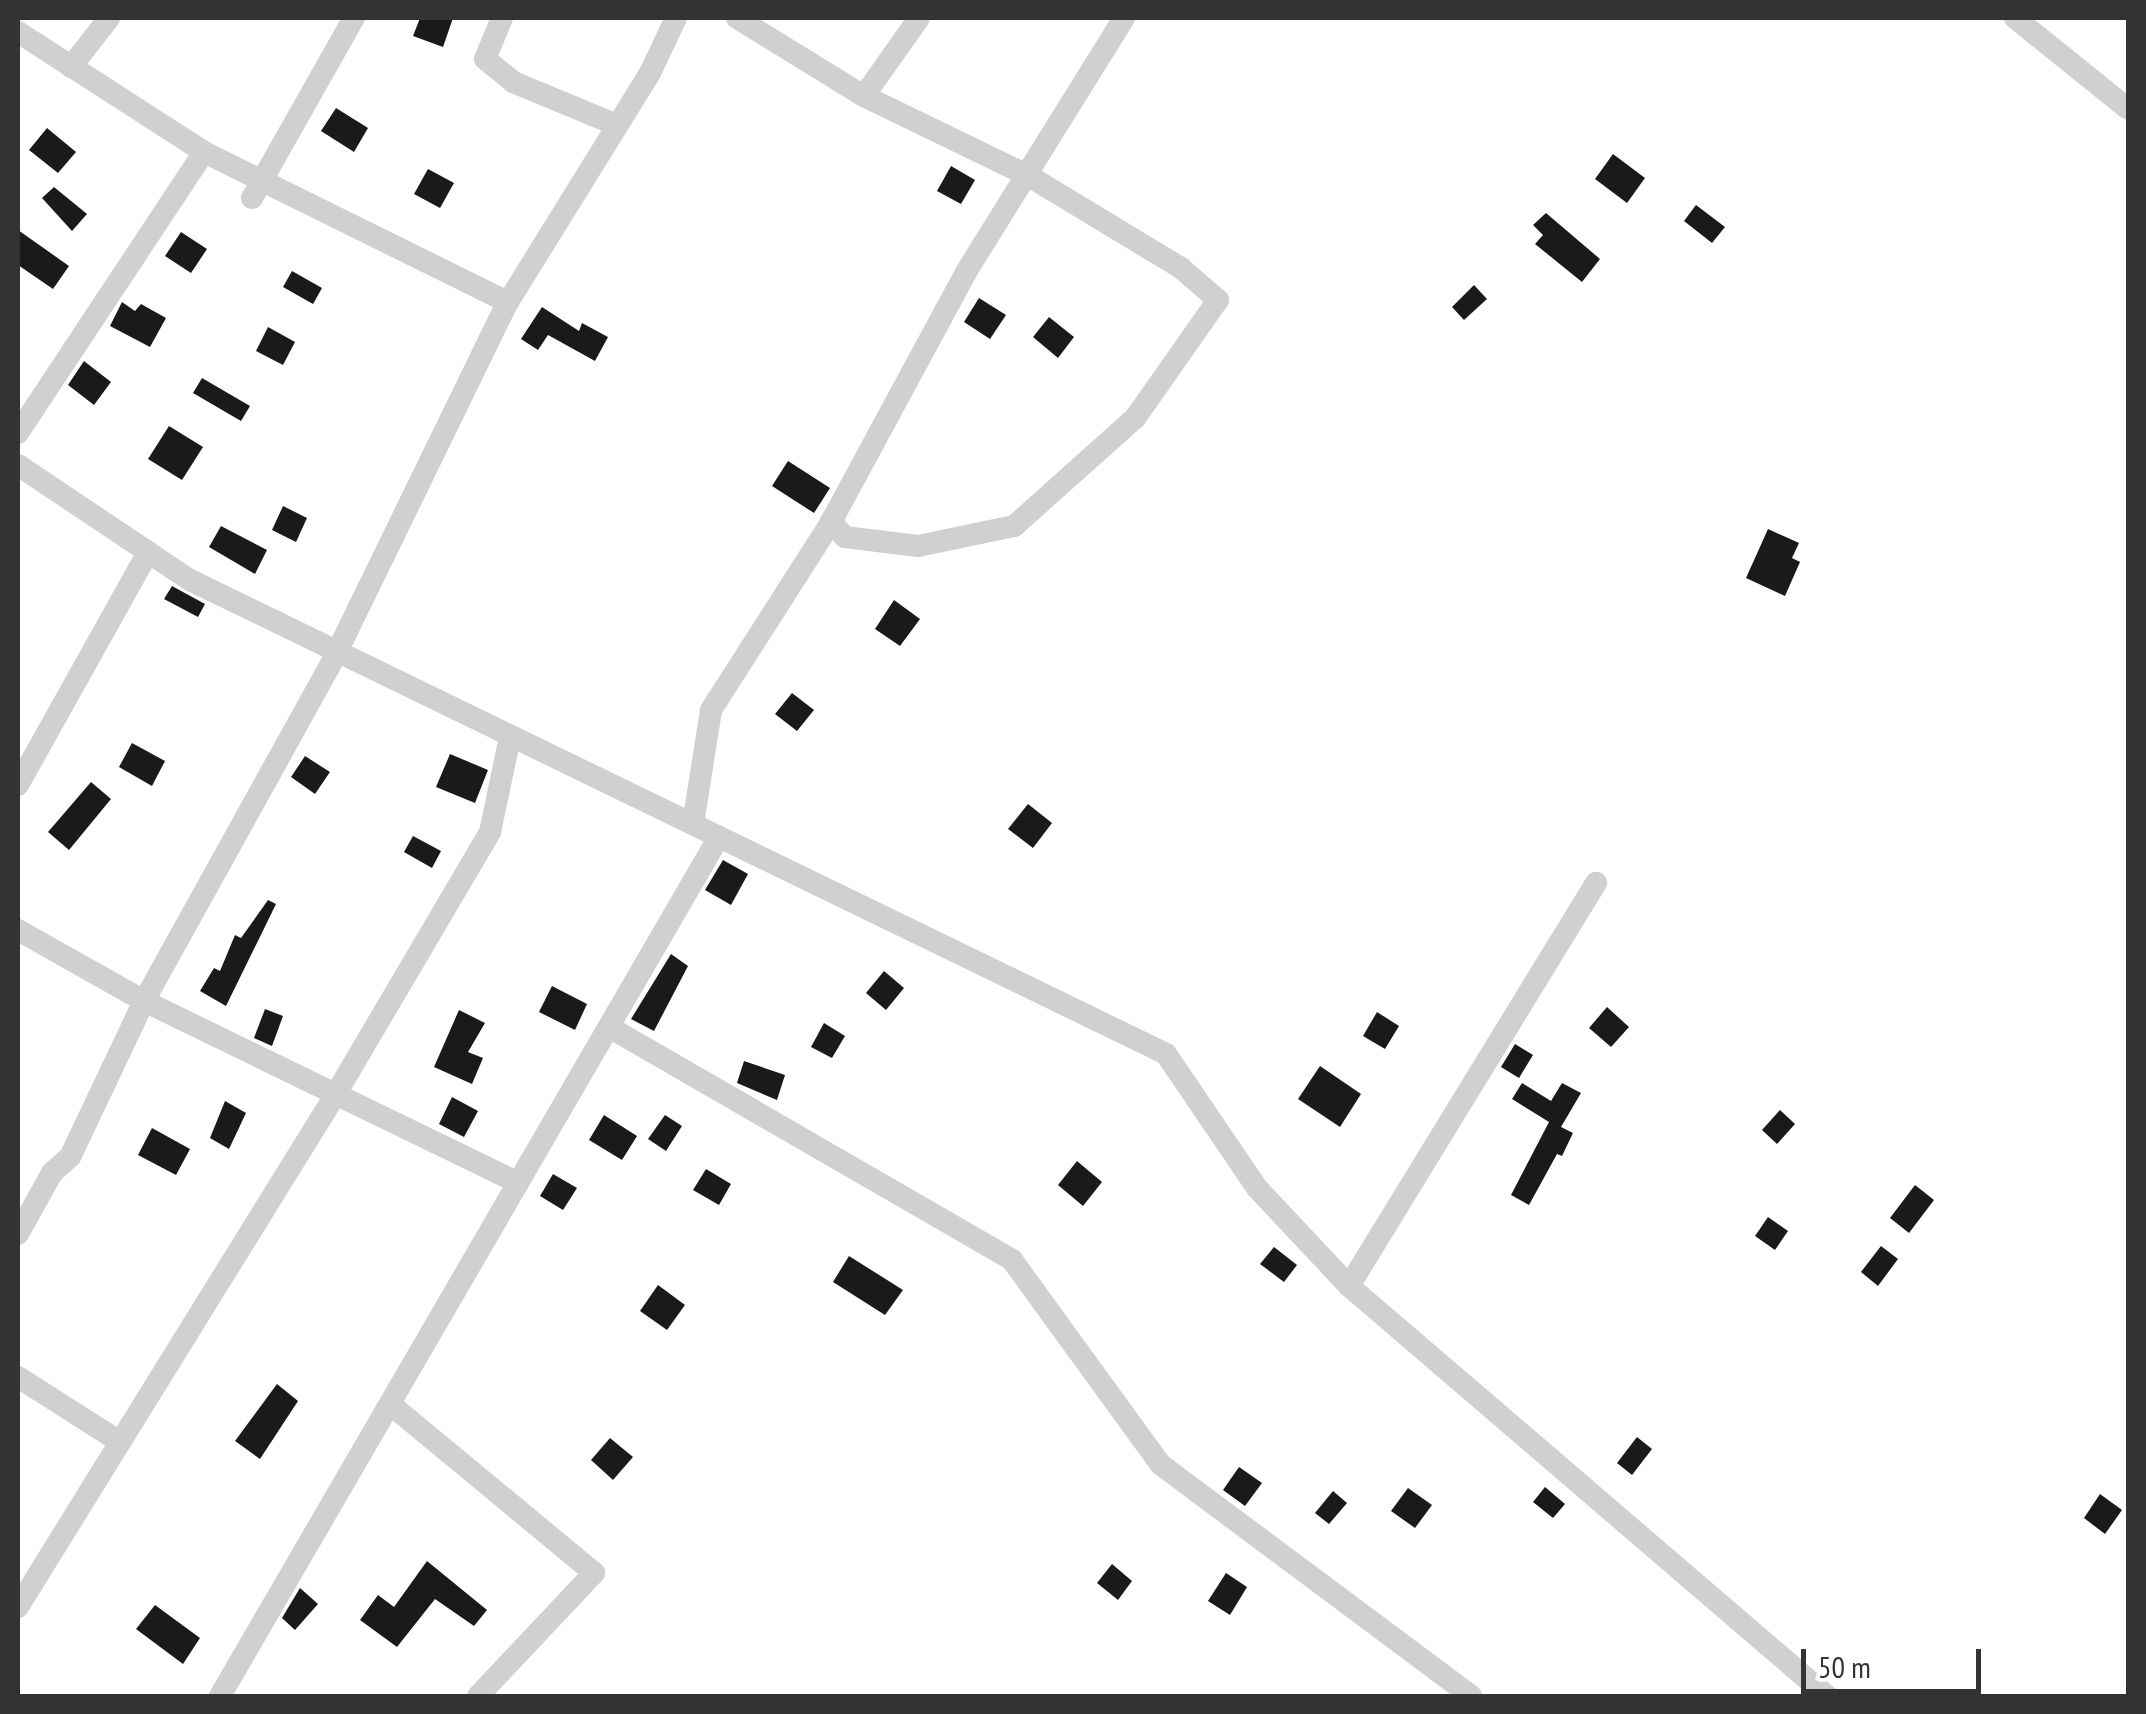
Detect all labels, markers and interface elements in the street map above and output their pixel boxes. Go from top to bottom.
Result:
scale bar [1806,1629,1986,1691]
text: 50 m [1818,1647,1871,1686]

